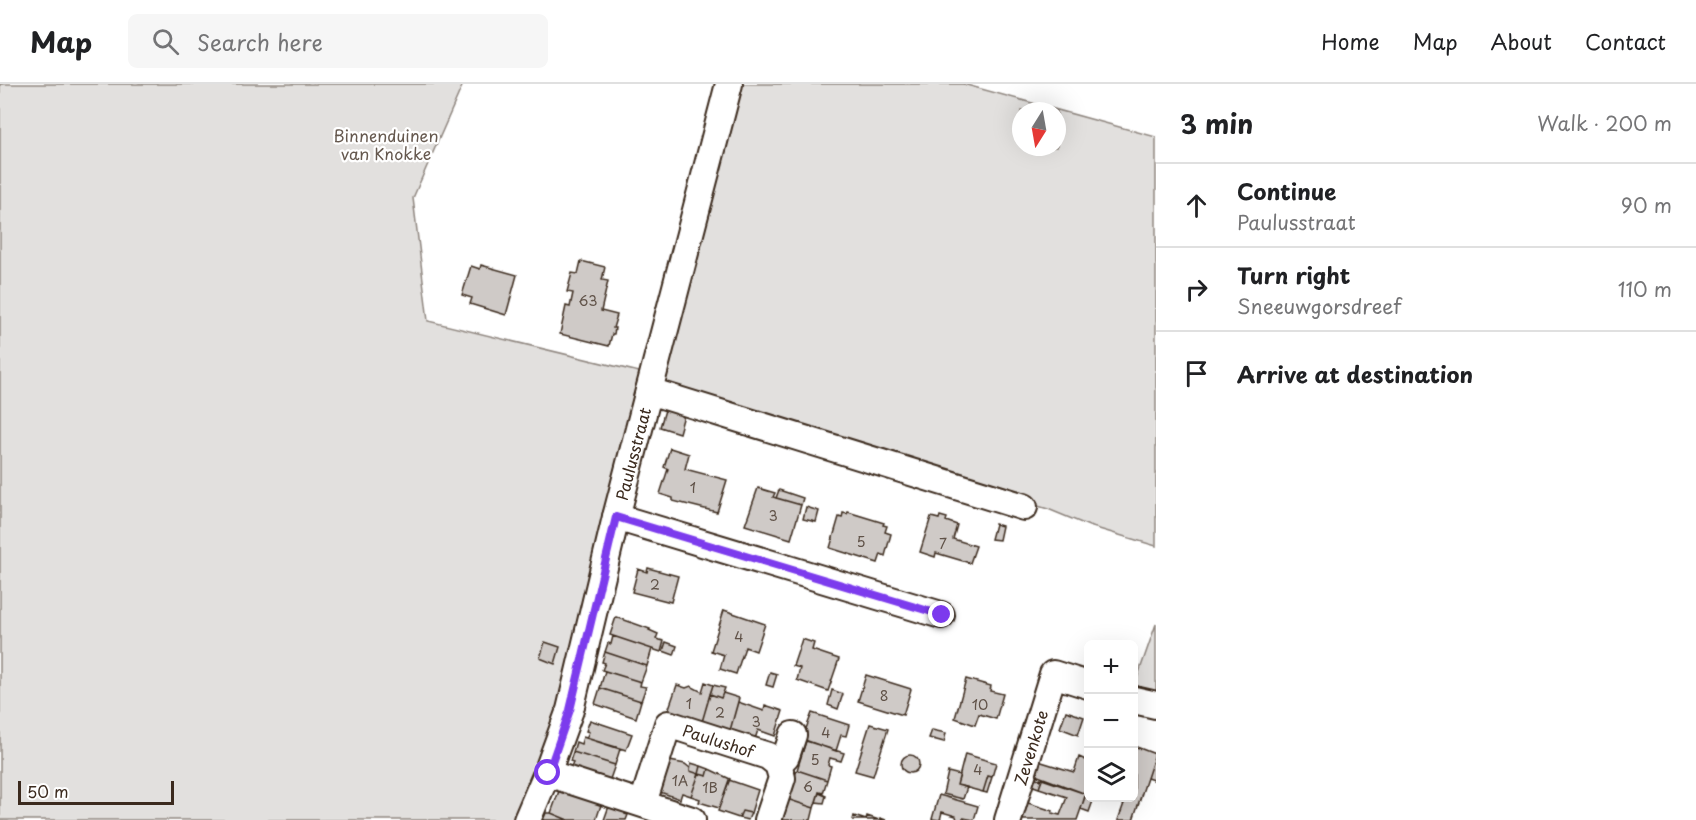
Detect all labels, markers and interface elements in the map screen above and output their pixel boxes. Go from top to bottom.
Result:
search box [128,14,548,68]
text: Map [30,20,92,63]
icon: search [149,25,182,58]
text: Search here [197,25,323,58]
text: Home [1321,25,1380,57]
text: Map [1413,25,1458,57]
text: About [1491,25,1552,57]
text: Contact [1585,25,1666,57]
north arrow [1012,102,1066,156]
text: 3 min [1180,104,1253,143]
text: Walk · 200 m [1537,108,1672,138]
park label: Binnenduinen van Knokke [333,123,439,165]
text: Continue [1237,174,1336,207]
icon: ahead [1180,189,1213,222]
text: 90 m [1621,190,1672,220]
text: Paulusstraat [1237,207,1356,237]
text: Turn right [1237,258,1350,291]
icon: right [1180,273,1213,306]
text: 110 m [1618,274,1672,304]
house number: 63 [579,290,597,311]
text: Sneeuwgorsdreef [1237,291,1402,321]
icon: arrive [1180,357,1213,390]
text: Arrive at destination [1237,357,1473,390]
street label: Paulusstraat [609,404,656,503]
house number: 1 [690,477,696,498]
house number: 3 [768,505,778,526]
house number: 5 [856,531,866,552]
house number: 7 [939,533,947,554]
house number: 2 [650,574,660,595]
route end [928,601,954,627]
house number: 4 [734,626,744,647]
map controls [1084,640,1138,802]
button: + [1084,640,1138,694]
house number: 8 [880,685,888,706]
house number: 1 [686,693,692,714]
house number: 10 [972,694,988,715]
button: − [1084,694,1138,748]
house number: 2 [715,702,725,723]
street label: Zevenkote [1007,707,1053,788]
house number: 3 [751,711,761,732]
street label: Paulushof [680,717,759,763]
house number: 4 [821,722,831,743]
button: layers [1084,748,1138,802]
house number: 5 [810,749,820,770]
route start [534,759,560,785]
house number: 4 [973,759,983,780]
house number: 1A [672,770,688,791]
house number: 6 [803,776,813,797]
house number: 1B [702,777,718,798]
scale bar [18,778,174,806]
text: 50 m [27,779,68,803]

